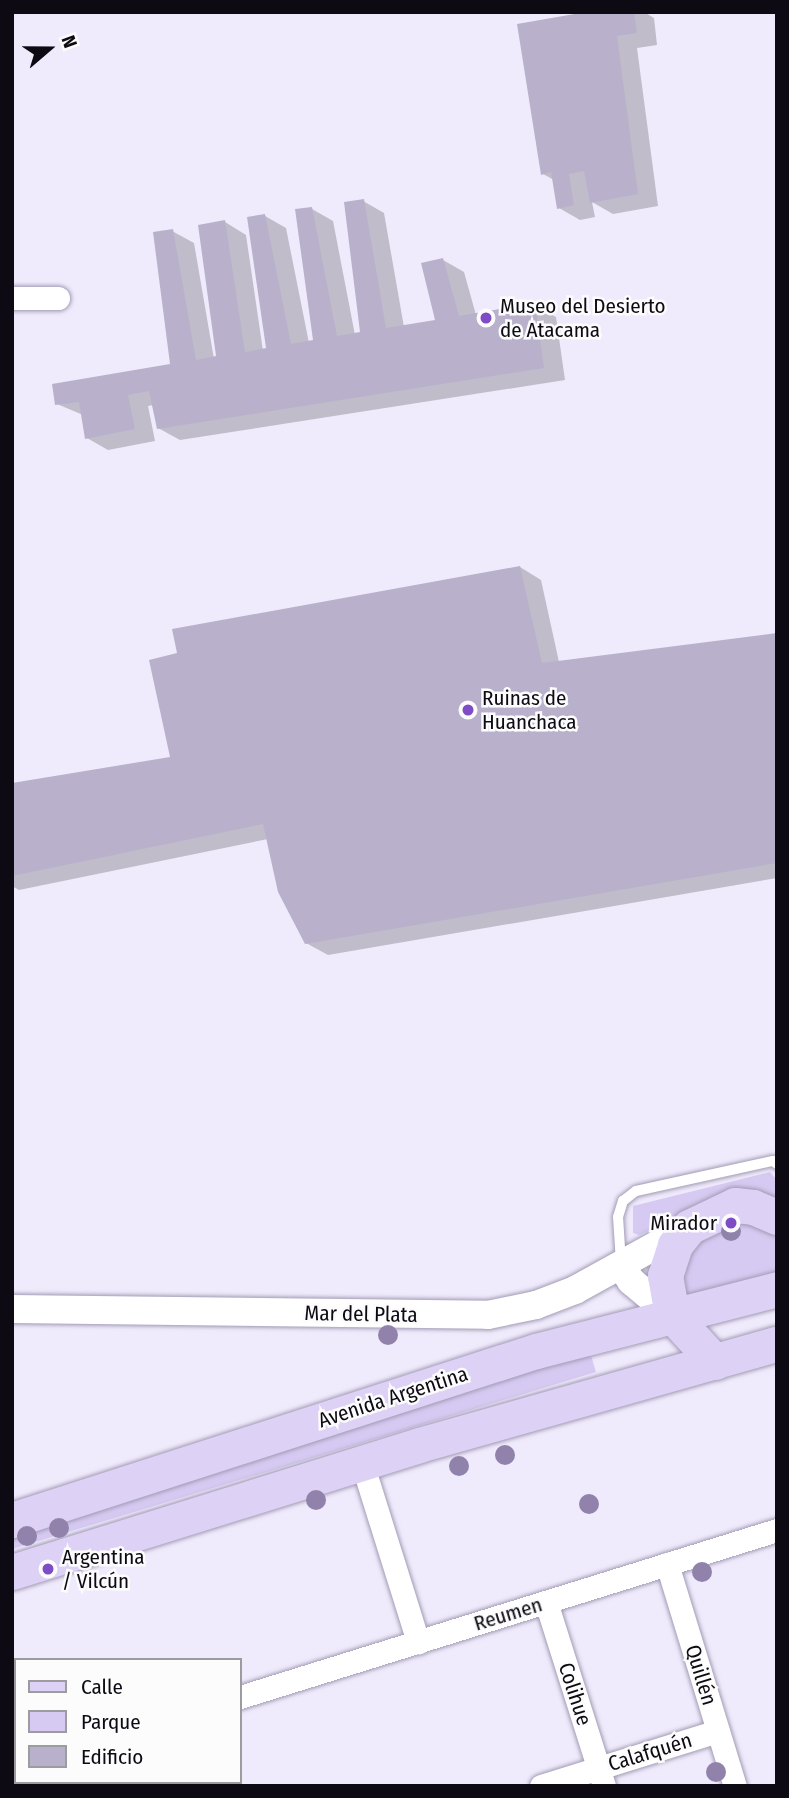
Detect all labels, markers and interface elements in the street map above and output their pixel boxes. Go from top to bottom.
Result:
north arrow [14,14,84,84]
text: N [56,32,82,51]
place label: Museo del Desierto de Atacama [500,293,665,343]
marker: Museo del Desierto de Atacama [478,310,494,326]
place label: Ruinas de Huanchaca [482,685,576,735]
marker: Ruinas de Huanchaca [460,702,476,718]
place label: Mirador [650,1210,717,1236]
marker: Mirador [723,1215,739,1231]
street label: Mar del Plata [304,1300,418,1328]
street label: Avenida Argentina [315,1361,471,1433]
place label: Argentina / Vilcún [62,1544,145,1594]
marker: Argentina / Vilcún [40,1561,56,1577]
street label: Reumen [471,1592,545,1636]
street label: Quillén [680,1642,722,1708]
legend [14,1658,242,1784]
street label: Colihue [553,1659,597,1729]
text: Calle [81,1674,123,1700]
text: Parque [81,1709,141,1735]
street label: Calafquén [605,1727,695,1777]
text: Edificio [81,1744,143,1770]

